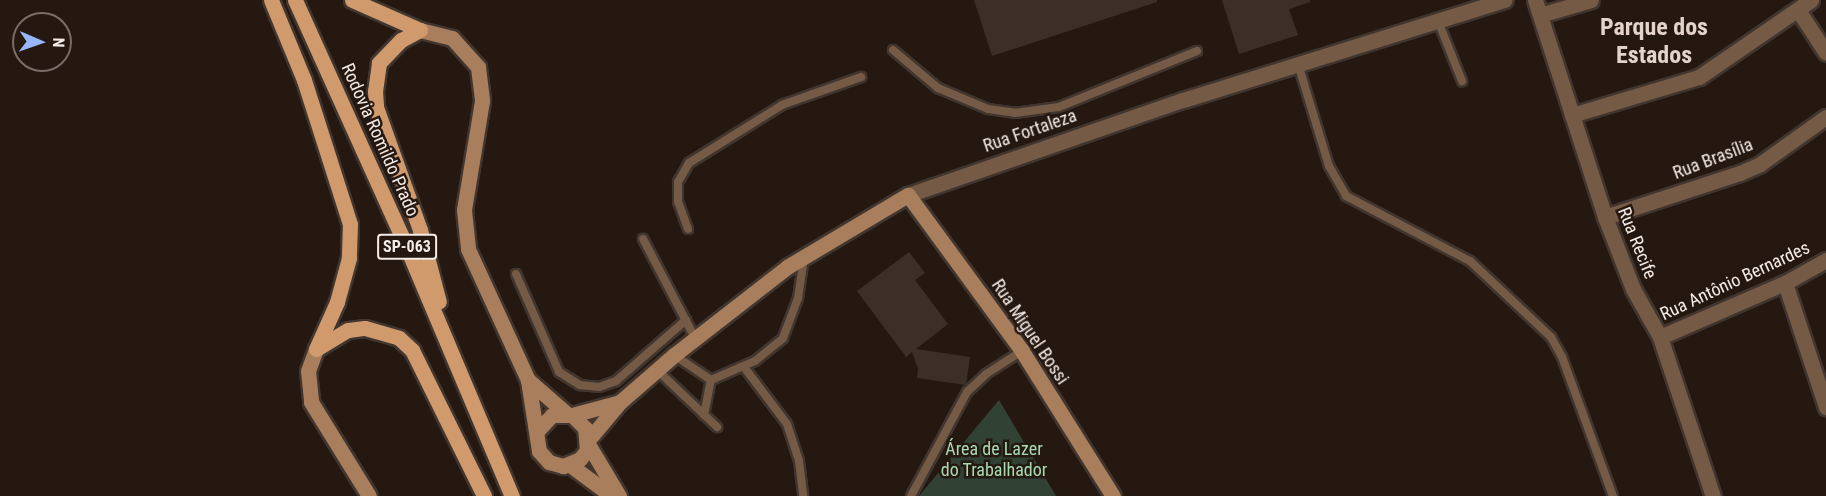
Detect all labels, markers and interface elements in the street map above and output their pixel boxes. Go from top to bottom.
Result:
north arrow [12,12,72,72]
district label: Parque dos Estados [1600,14,1708,70]
text: N [49,37,68,48]
street label: Rodovia Romildo Prado [337,60,423,220]
street label: Rua Fortaleza [980,105,1080,157]
street label: Rua Brasília [1670,134,1756,184]
street label: Rua Recife [1613,204,1661,282]
road number: SP-063 [377,234,437,260]
street label: Rua Antônio Bernardes [1657,237,1813,325]
street label: Rua Miguel Bossi [987,275,1073,389]
park label: Área de Lazer do Trabalhador [941,439,1047,482]

